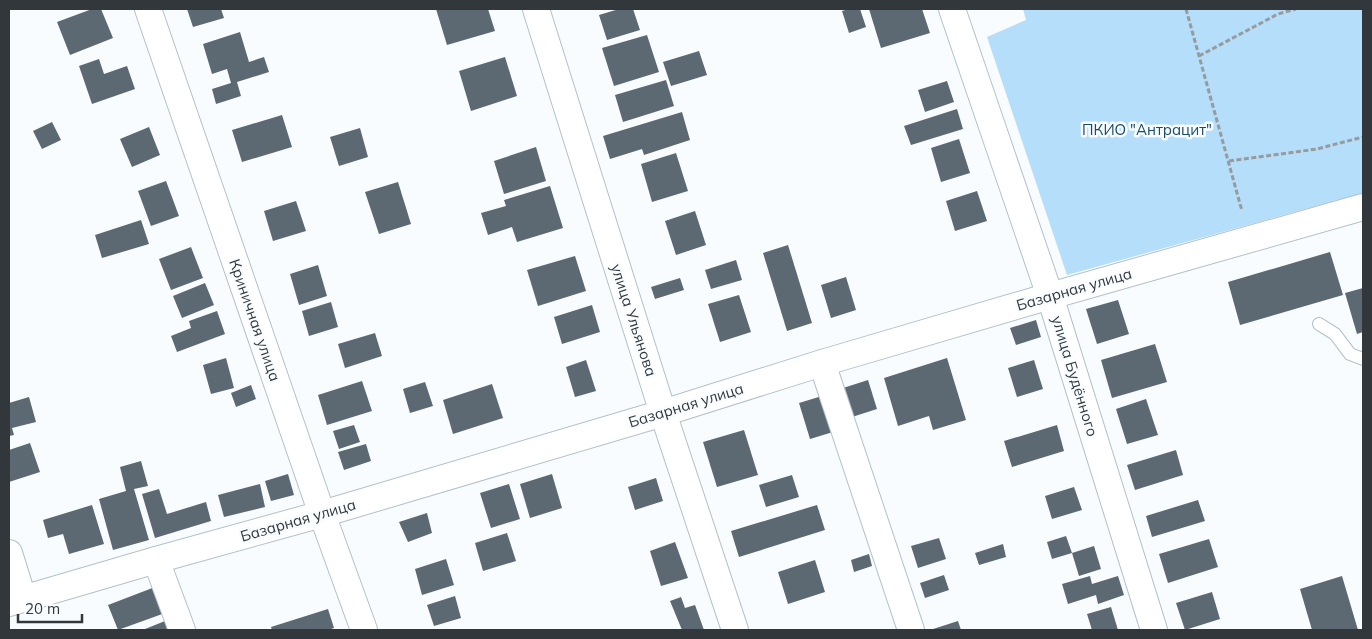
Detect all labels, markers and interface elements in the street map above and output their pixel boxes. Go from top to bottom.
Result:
park label: ПКИО "Антрацит" [1082,120,1212,139]
street label: Криничная улица [225,256,285,384]
street label: улица Ульянова [607,261,661,379]
street label: Базарная улица [1014,263,1134,315]
street label: улица Будённого [1048,313,1102,439]
street label: Базарная улица [626,378,746,432]
street label: Базарная улица [238,494,358,546]
scale bar [18,592,81,624]
text: 20 m [25,599,60,618]

